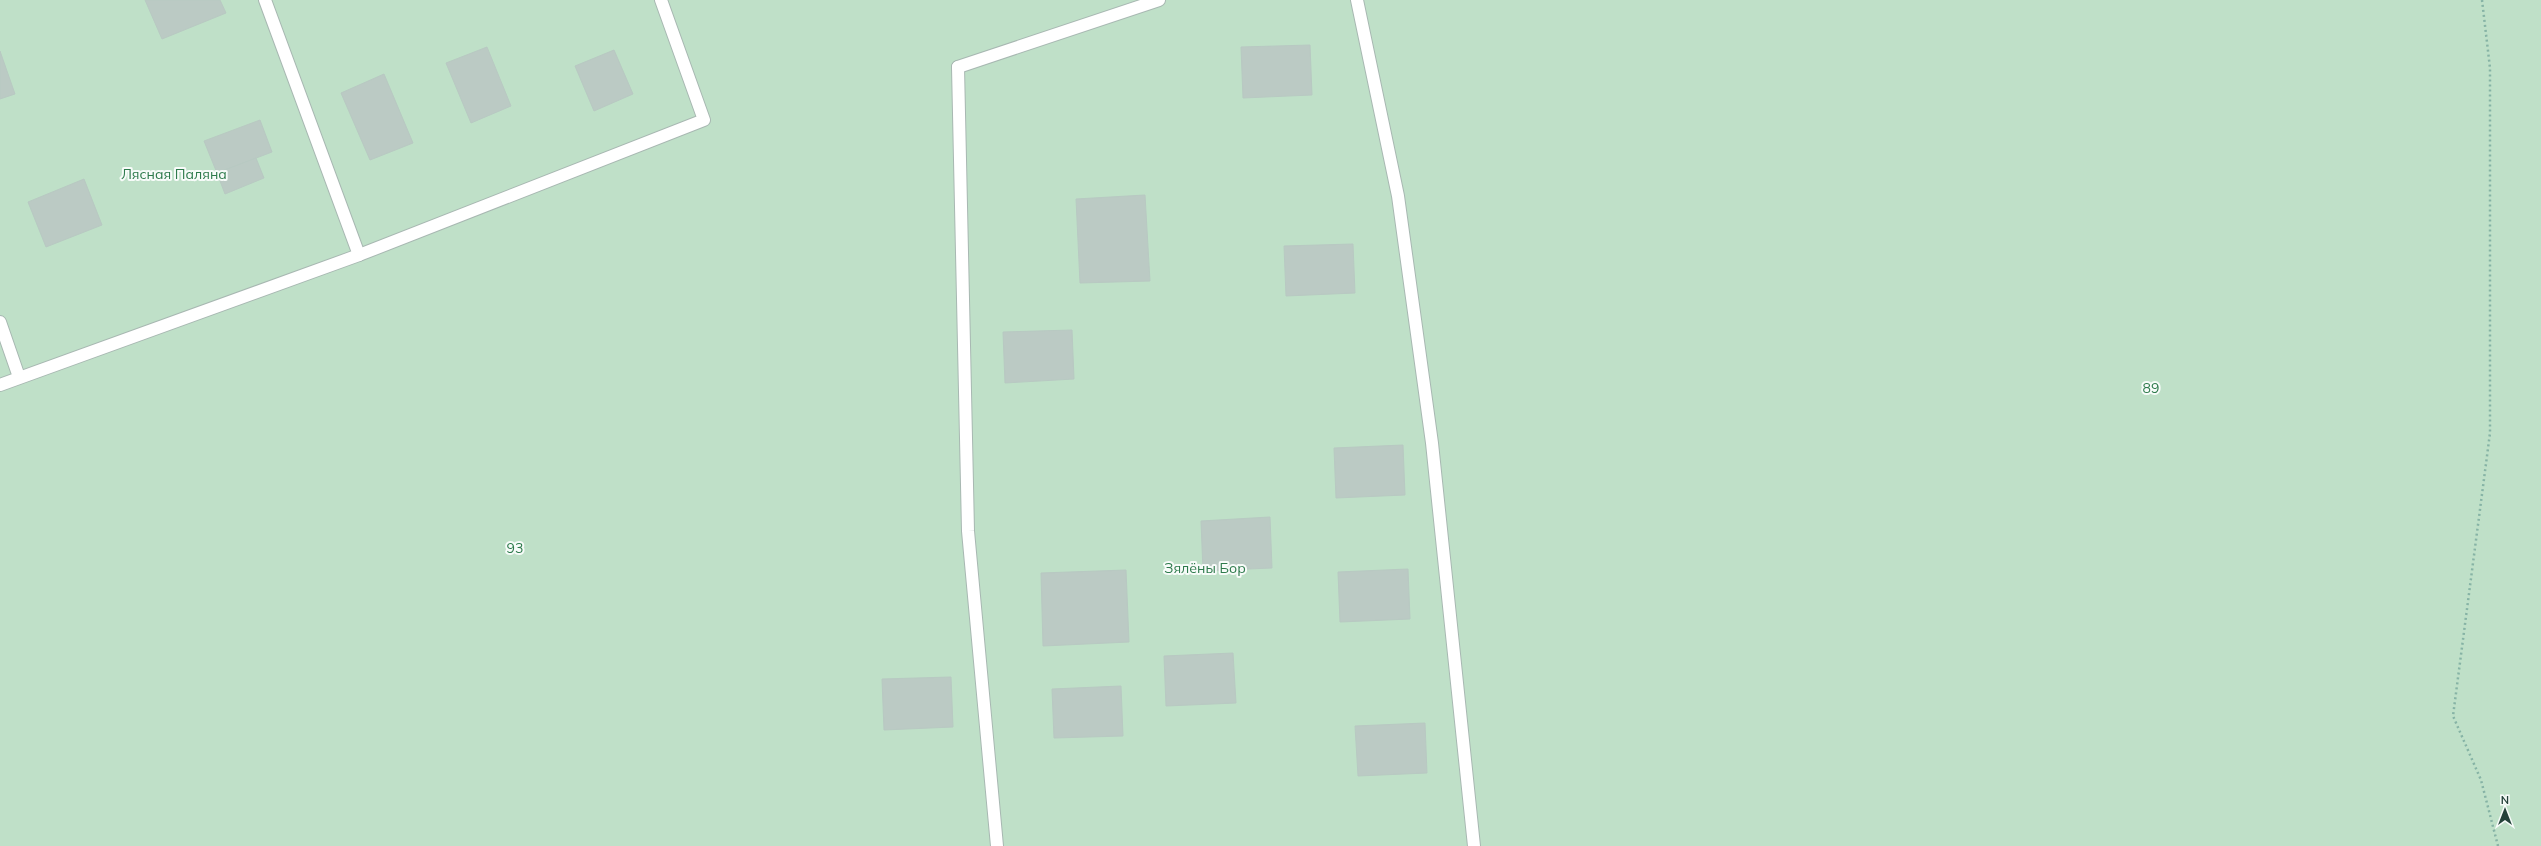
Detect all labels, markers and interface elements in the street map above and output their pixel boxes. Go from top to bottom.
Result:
park label: Лясная Паляна [121,165,227,183]
park label: 89 [2143,379,2159,397]
park label: 93 [507,539,523,557]
park label: Зялёны Бор [1164,559,1246,577]
north arrow [2485,790,2525,830]
text: N [2501,793,2509,807]

